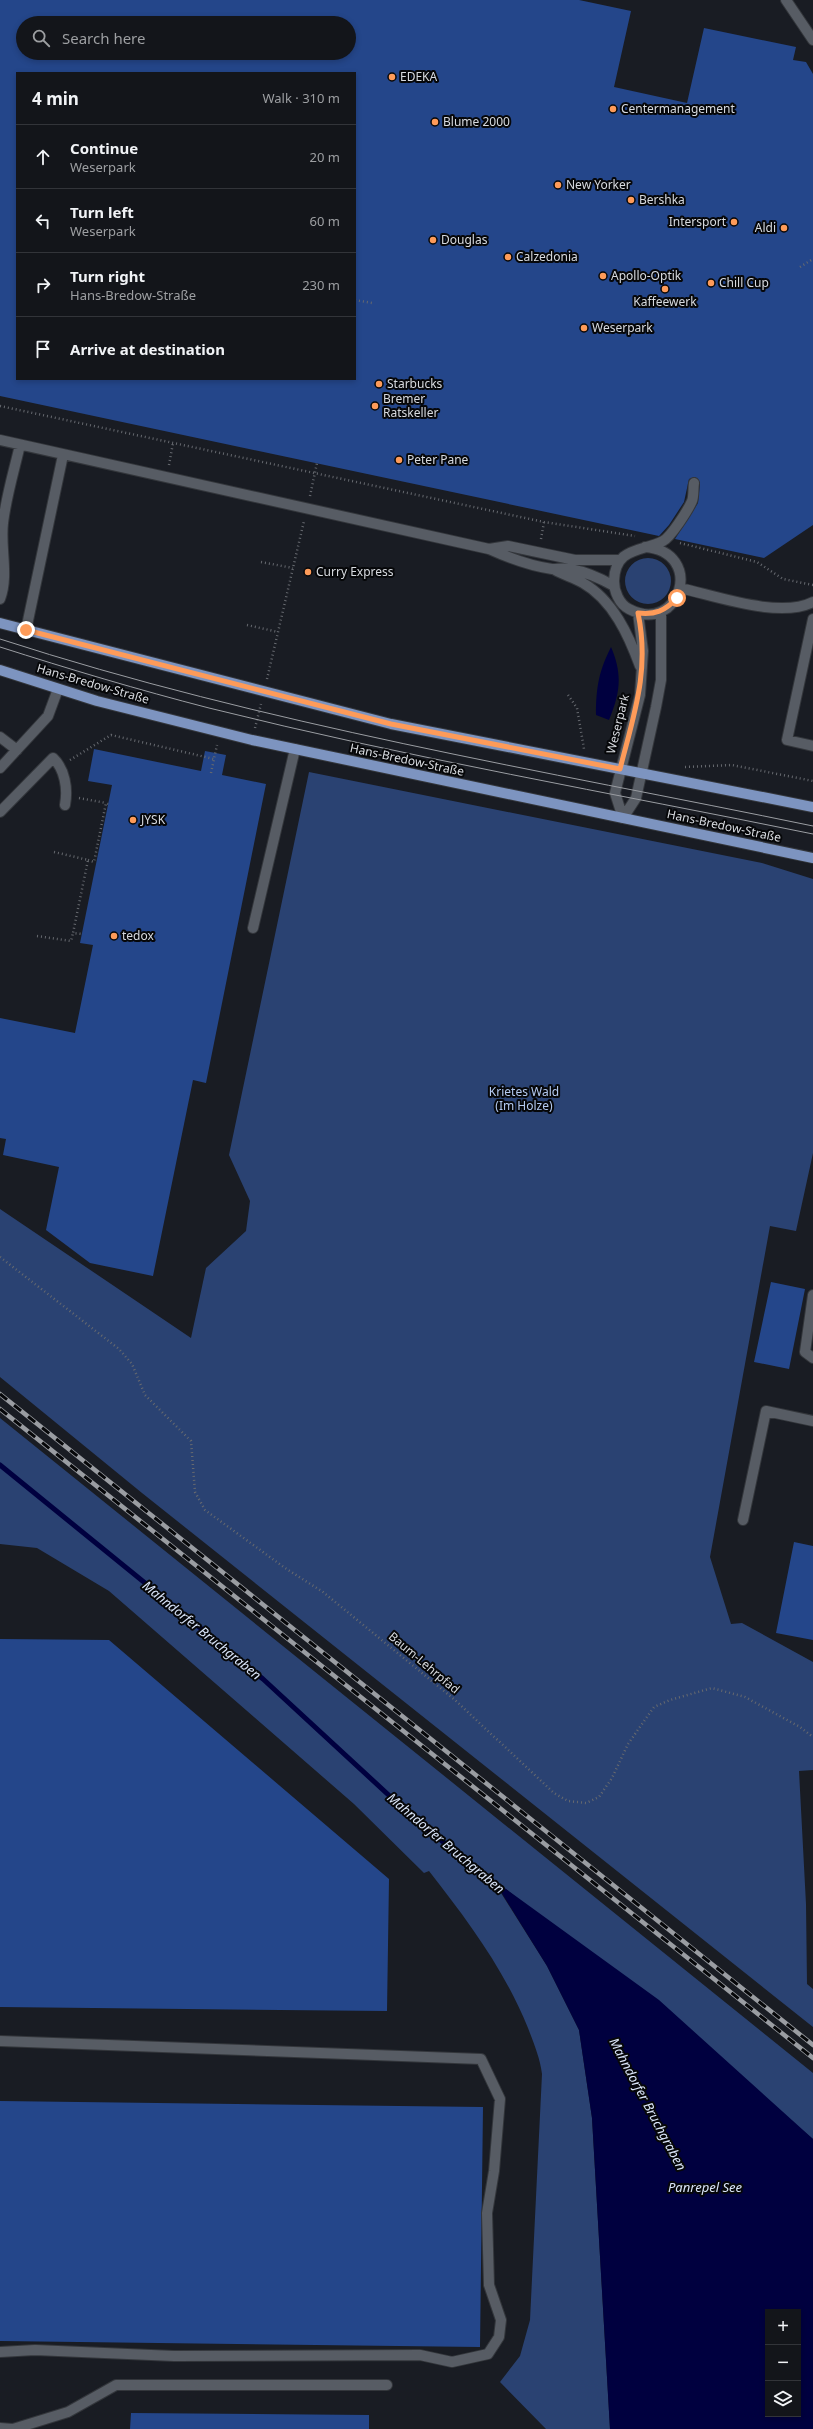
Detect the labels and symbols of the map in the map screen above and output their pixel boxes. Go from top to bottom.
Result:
place label: EDEKA [400,68,438,85]
marker: EDEKA [387,72,397,82]
place label: Centermanagement [621,100,735,117]
marker: Centermanagement [608,104,618,114]
place label: Blume 2000 [443,113,510,130]
marker: Blume 2000 [430,117,440,127]
place label: New Yorker [566,176,631,193]
marker: New Yorker [553,180,563,190]
place label: Bershka [639,191,685,208]
marker: Bershka [626,195,636,205]
place label: Intersport [669,213,727,230]
marker: Intersport [729,217,739,227]
place label: Aldi [755,219,776,236]
marker: Aldi [779,223,789,233]
place label: Douglas [441,231,488,248]
marker: Douglas [428,235,438,245]
place label: Calzedonia [516,248,578,265]
marker: Calzedonia [503,252,513,262]
place label: Apollo-Optik [611,267,682,284]
marker: Apollo-Optik [598,271,608,281]
place label: Chill Cup [719,274,769,291]
marker: Chill Cup [706,278,716,288]
marker: Kaffeewerk [660,284,670,294]
place label: Kaffeewerk [633,293,697,310]
place label: Weserpark [592,319,653,336]
marker: Weserpark [579,323,589,333]
place label: Starbucks [387,375,443,392]
marker: Starbucks [374,379,384,389]
place label: Bremer Ratskeller [383,390,438,421]
marker: Bremer Ratskeller [370,401,380,411]
place label: Peter Pane [407,451,469,468]
marker: Peter Pane [394,455,404,465]
place label: Curry Express [316,563,394,580]
marker: Curry Express [303,567,313,577]
route start [668,589,686,607]
route end [17,621,35,639]
street label: Hans-Bredow-Straße [35,659,152,708]
street label: Weserpark [602,692,633,755]
street label: Hans-Bredow-Straße [348,739,466,780]
street label: Hans-Bredow-Straße [665,805,783,846]
place label: JYSK [140,811,166,828]
marker: JYSK [128,815,138,825]
place label: tedox [122,927,155,944]
marker: tedox [109,931,119,941]
park label: Krietes Wald (Im Holze) [489,1083,559,1114]
water label: Mahndorfer Bruchgraben [139,1576,265,1684]
street label: Baum-Lehrpfad [385,1628,464,1697]
water label: Mahndorfer Bruchgraben [384,1789,508,1897]
water label: Mahndorfer Bruchgraben [605,2034,691,2174]
water label: Panrepel See [668,2178,742,2196]

